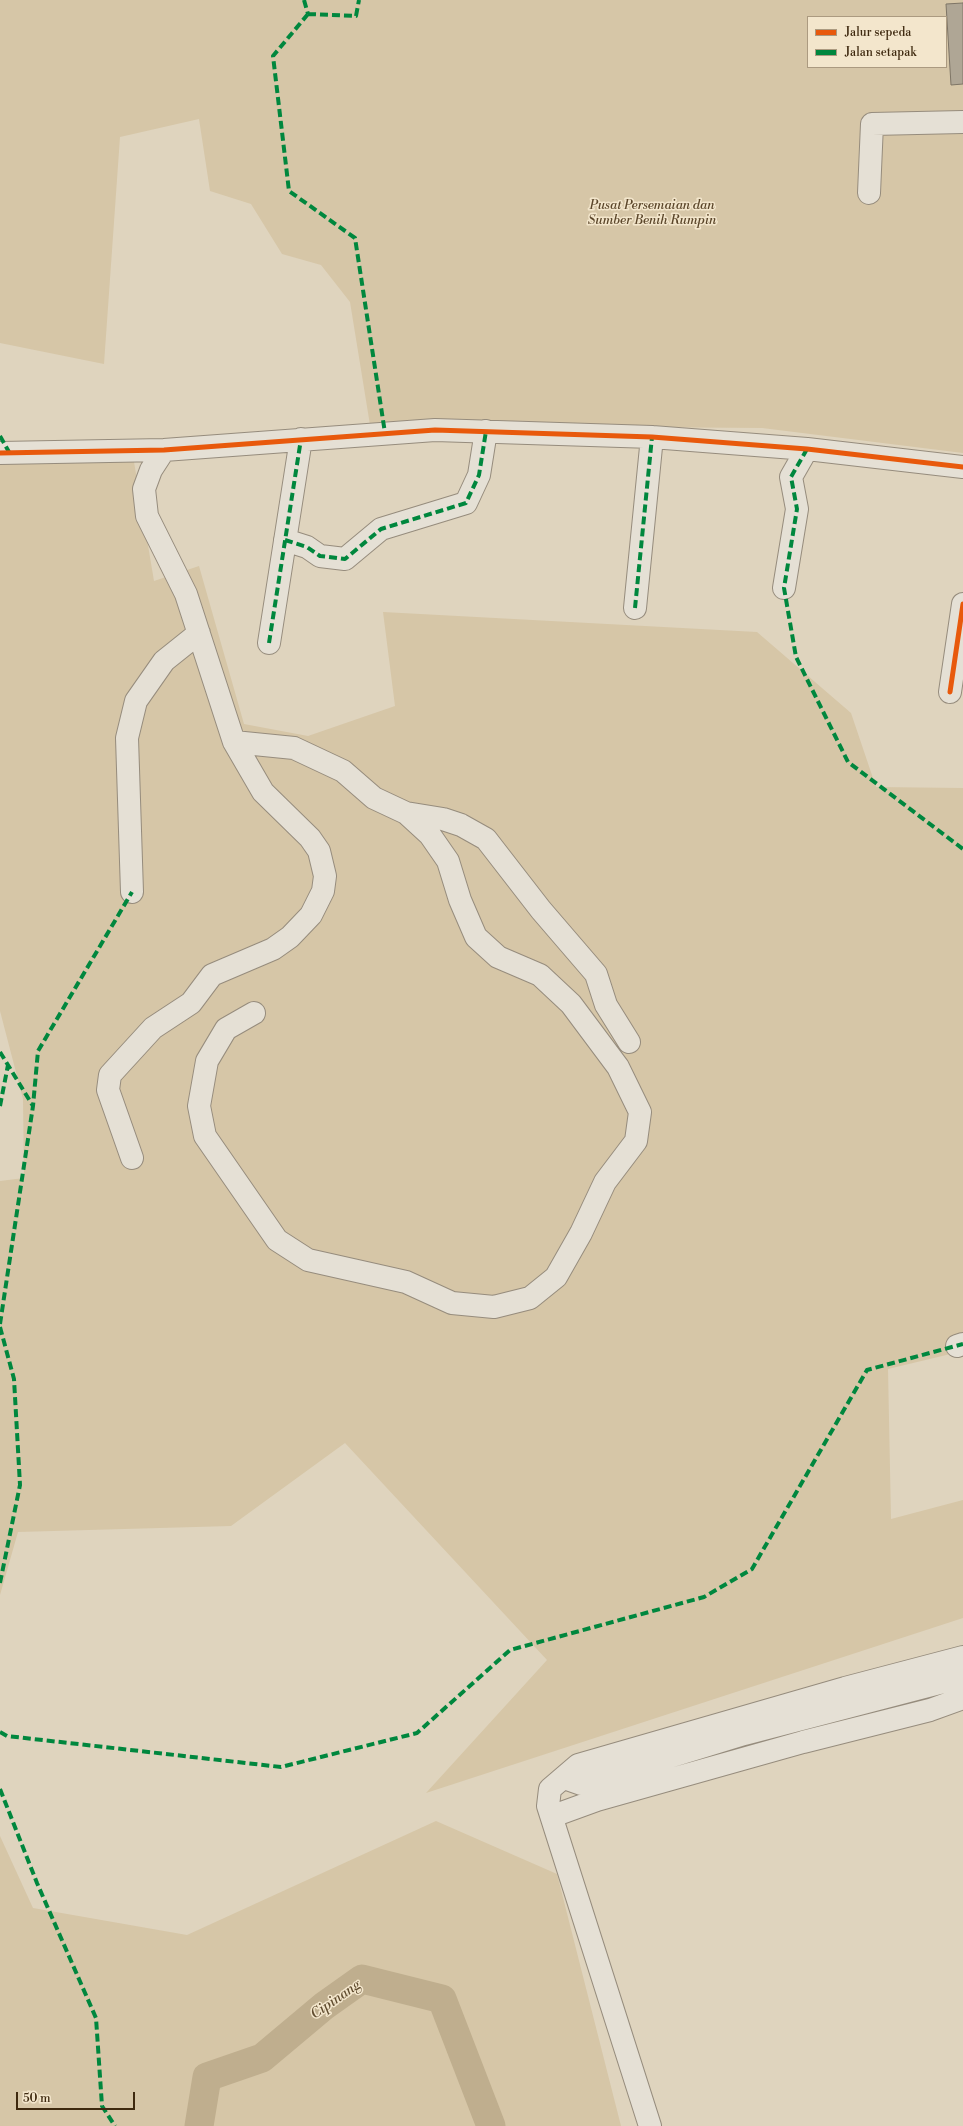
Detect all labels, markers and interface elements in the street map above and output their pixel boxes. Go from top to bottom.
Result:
legend [807,16,947,68]
text: Jalur sepeda [845,25,911,40]
text: Jalan setapak [845,45,917,60]
park label: Pusat Persemaian dan Sumber Benih Rumpin [588,198,716,229]
water label: Cipinang [308,1977,364,2023]
scale bar [18,2084,137,2110]
text: 50 m [23,2091,51,2106]

